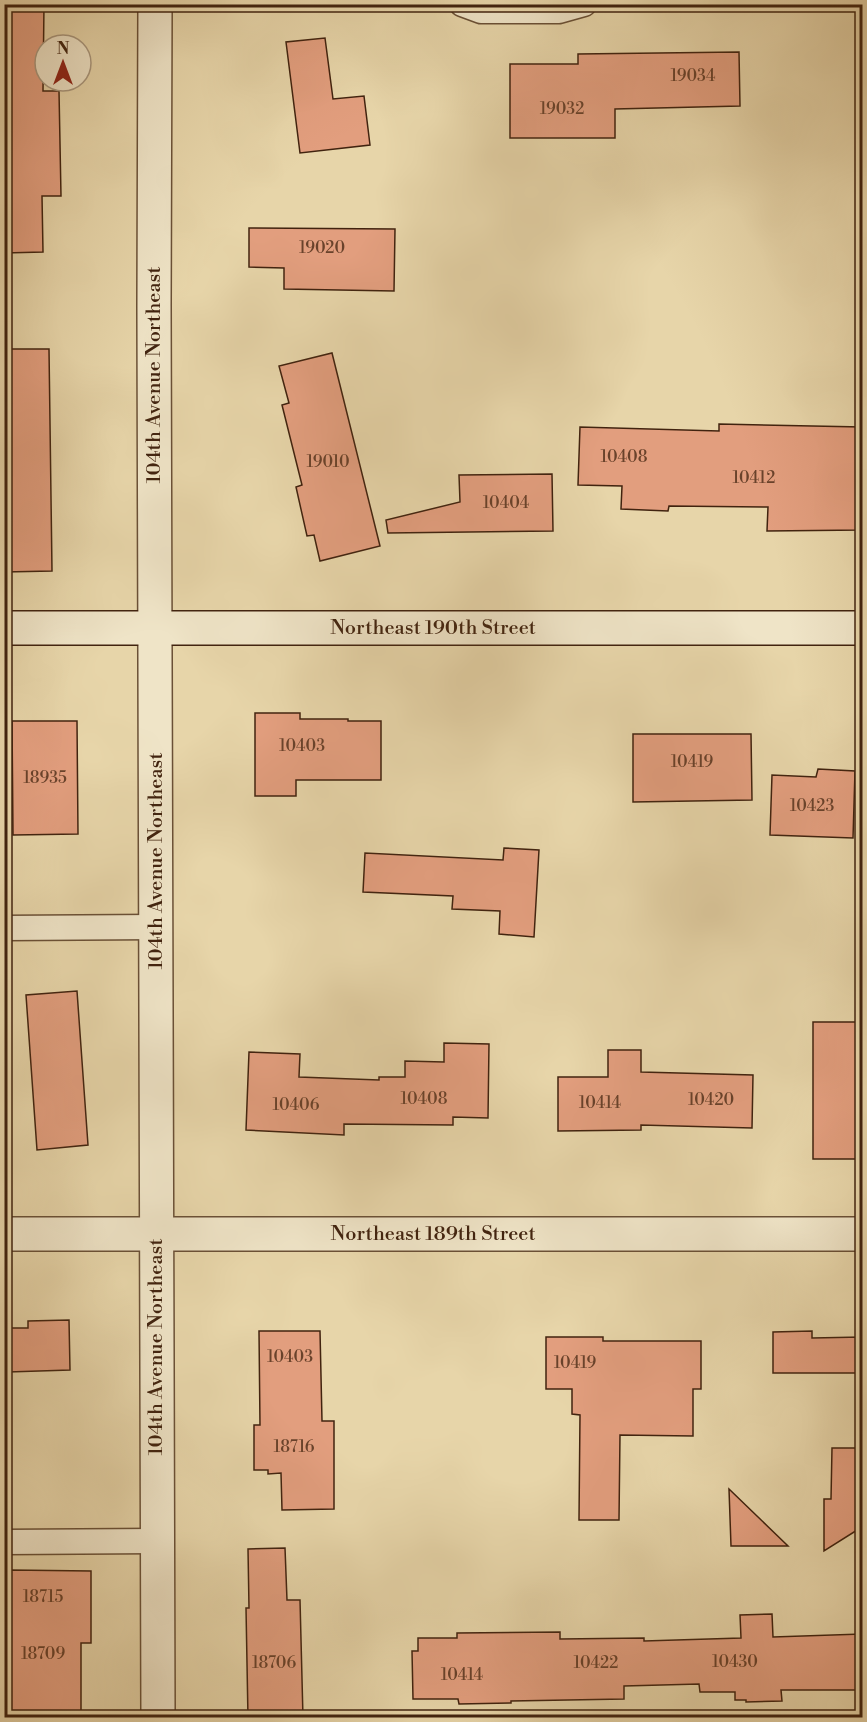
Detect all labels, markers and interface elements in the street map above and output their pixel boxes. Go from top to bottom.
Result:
north arrow [33,33,93,93]
text: N [57,39,70,59]
house number: 19034 [670,66,716,86]
house number: 19032 [540,99,584,119]
house number: 19020 [299,238,345,258]
street label: 104th Avenue Northeast [142,266,167,484]
house number: 10408 [601,447,648,467]
house number: 19010 [306,452,350,472]
house number: 10412 [733,468,775,488]
house number: 10404 [483,493,530,513]
street label: Northeast 190th Street [330,616,536,641]
house number: 10403 [279,736,325,756]
street label: 104th Avenue Northeast [144,752,169,970]
house number: 10419 [671,752,714,772]
house number: 18935 [23,768,67,788]
house number: 10423 [790,796,834,816]
house number: 10408 [401,1089,448,1109]
house number: 10420 [688,1090,734,1110]
house number: 10414 [579,1093,622,1113]
house number: 10406 [273,1095,320,1115]
street label: Northeast 189th Street [331,1222,535,1247]
street label: 104th Avenue Northeast [144,1238,169,1456]
house number: 10403 [267,1347,313,1367]
house number: 10419 [554,1353,597,1373]
house number: 18716 [274,1437,315,1457]
house number: 18715 [23,1587,63,1607]
house number: 18709 [21,1644,65,1664]
house number: 10430 [712,1652,758,1672]
house number: 18706 [252,1653,296,1673]
house number: 10422 [574,1653,618,1673]
house number: 10414 [441,1665,484,1685]

